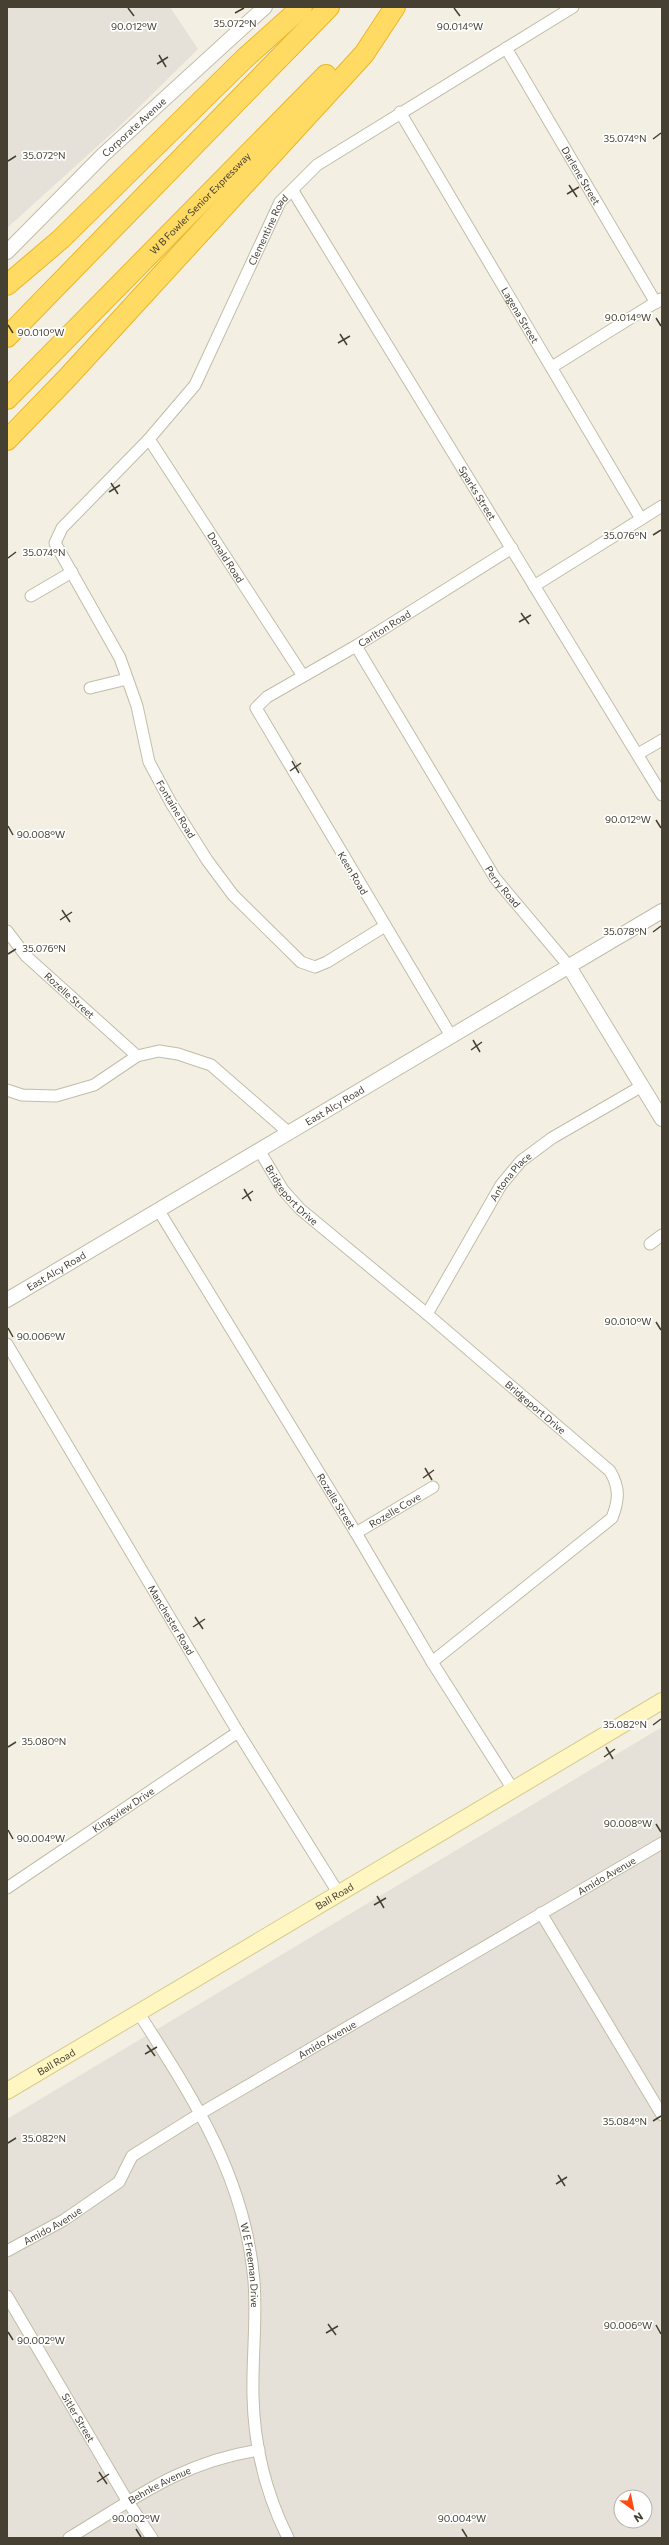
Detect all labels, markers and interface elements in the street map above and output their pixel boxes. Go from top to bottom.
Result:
text: 35.072°N [213,17,257,29]
text: 90.012°W [111,20,157,32]
text: 90.014°W [437,20,483,32]
street label: Corporate Avenue [99,95,168,159]
text: 35.074°N [604,132,646,144]
street label: Darlene Street [559,144,603,207]
text: 35.072°N [22,149,66,161]
street label: W B Fowler Senior Expressway [147,149,253,257]
street label: Clementine Road [246,192,290,267]
street label: Lagena Street [499,285,541,345]
text: 90.014°W [605,311,651,323]
text: 90.010°W [18,326,64,338]
street label: Sparks Street [456,464,499,522]
text: 35.076°N [603,529,647,541]
street label: Donald Road [205,530,247,585]
text: 35.074°N [23,546,65,558]
street label: Carlton Road [356,607,413,649]
street label: Fontaine Road [154,778,198,840]
text: 90.012°W [605,813,651,825]
text: 90.008°W [17,828,65,840]
street label: Keen Road [336,849,371,897]
street label: Perry Road [483,863,523,910]
text: 35.078°N [603,925,647,937]
text: 35.076°N [22,942,66,954]
street label: Rozelle Street [42,970,97,1021]
street label: East Alcy Road [303,1083,366,1128]
street label: Antona Place [487,1150,533,1203]
street label: Bridgeport Drive [263,1163,321,1227]
street label: East Alcy Road [24,1249,88,1293]
text: 90.010°W [605,1315,651,1327]
text: 90.006°W [17,1330,65,1342]
street label: Bridgeport Drive [503,1378,568,1436]
street label: Rozelle Street [315,1471,358,1531]
street label: Rozelle Cove [367,1490,423,1530]
street label: Manchester Road [146,1583,197,1657]
text: 35.082°N [603,1718,647,1730]
text: 35.080°N [22,1735,66,1747]
street label: Kingsview Drive [90,1785,156,1835]
text: 90.008°W [604,1817,652,1829]
text: 90.004°W [17,1832,65,1844]
street label: Amido Avenue [575,1854,638,1897]
street label: Ball Road [313,1880,356,1912]
street label: Amido Avenue [296,2018,358,2061]
street label: Ball Road [35,2046,77,2078]
text: 35.084°N [603,2115,647,2127]
text: 35.082°N [22,2132,66,2144]
street label: Amido Avenue [21,2204,84,2247]
street label: W E Freeman Drive [238,2221,261,2308]
text: 90.006°W [604,2319,652,2331]
text: 90.002°W [17,2334,65,2346]
street label: Sitler Street [59,2391,97,2444]
street label: Behnke Avenue [126,2464,192,2506]
north arrow [613,2489,653,2529]
text: N [632,2510,646,2526]
text: 90.002°W [112,2512,160,2524]
text: 90.004°W [438,2512,486,2524]

